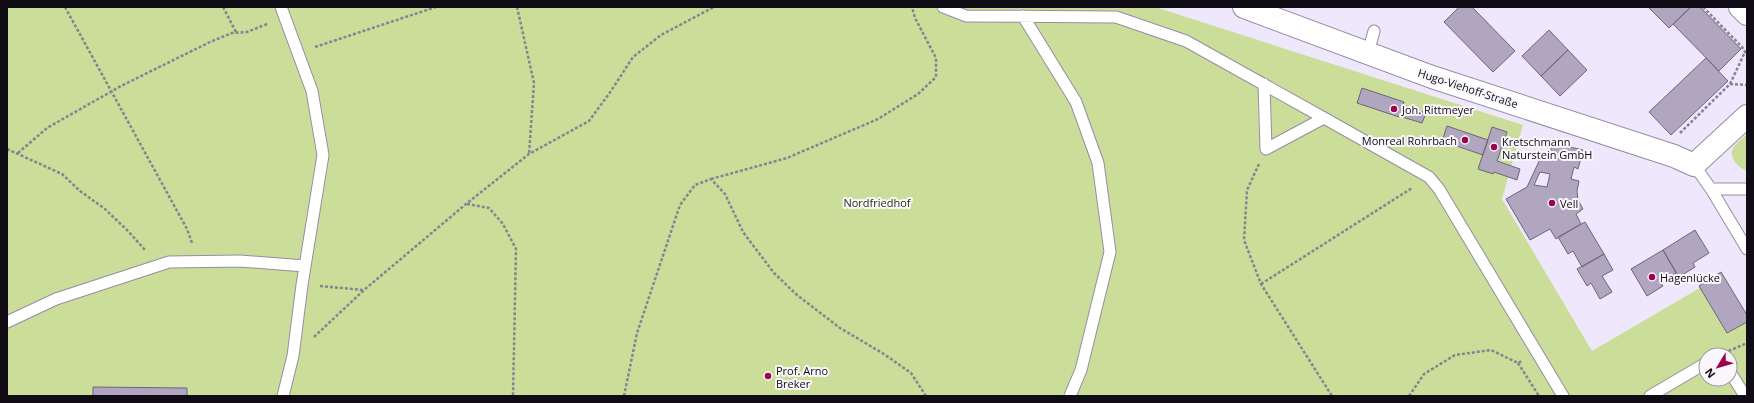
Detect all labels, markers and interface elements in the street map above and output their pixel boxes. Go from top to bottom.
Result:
street label: Hugo-Viehoff-Straße [1416,65,1520,111]
place label: Joh. Rittmeyer [1401,102,1475,117]
marker: Joh. Rittmeyer [1389,104,1399,114]
place label: Monreal Rohrbach [1362,133,1457,148]
place label: Kretschmann Naturstein GmbH [1502,134,1592,162]
marker: Monreal Rohrbach [1460,135,1470,145]
marker: Kretschmann Naturstein GmbH [1489,142,1499,152]
park label: Nordfriedhof [843,195,912,210]
place label: Vell [1560,196,1578,211]
marker: Vell [1547,198,1557,208]
place label: Hagenlücke [1660,270,1720,285]
marker: Hagenlücke [1647,272,1657,282]
north arrow [1698,347,1738,387]
place label: Prof. Arno Breker [776,363,828,391]
text: N [1701,365,1718,382]
marker: Prof. Arno Breker [763,371,773,381]

